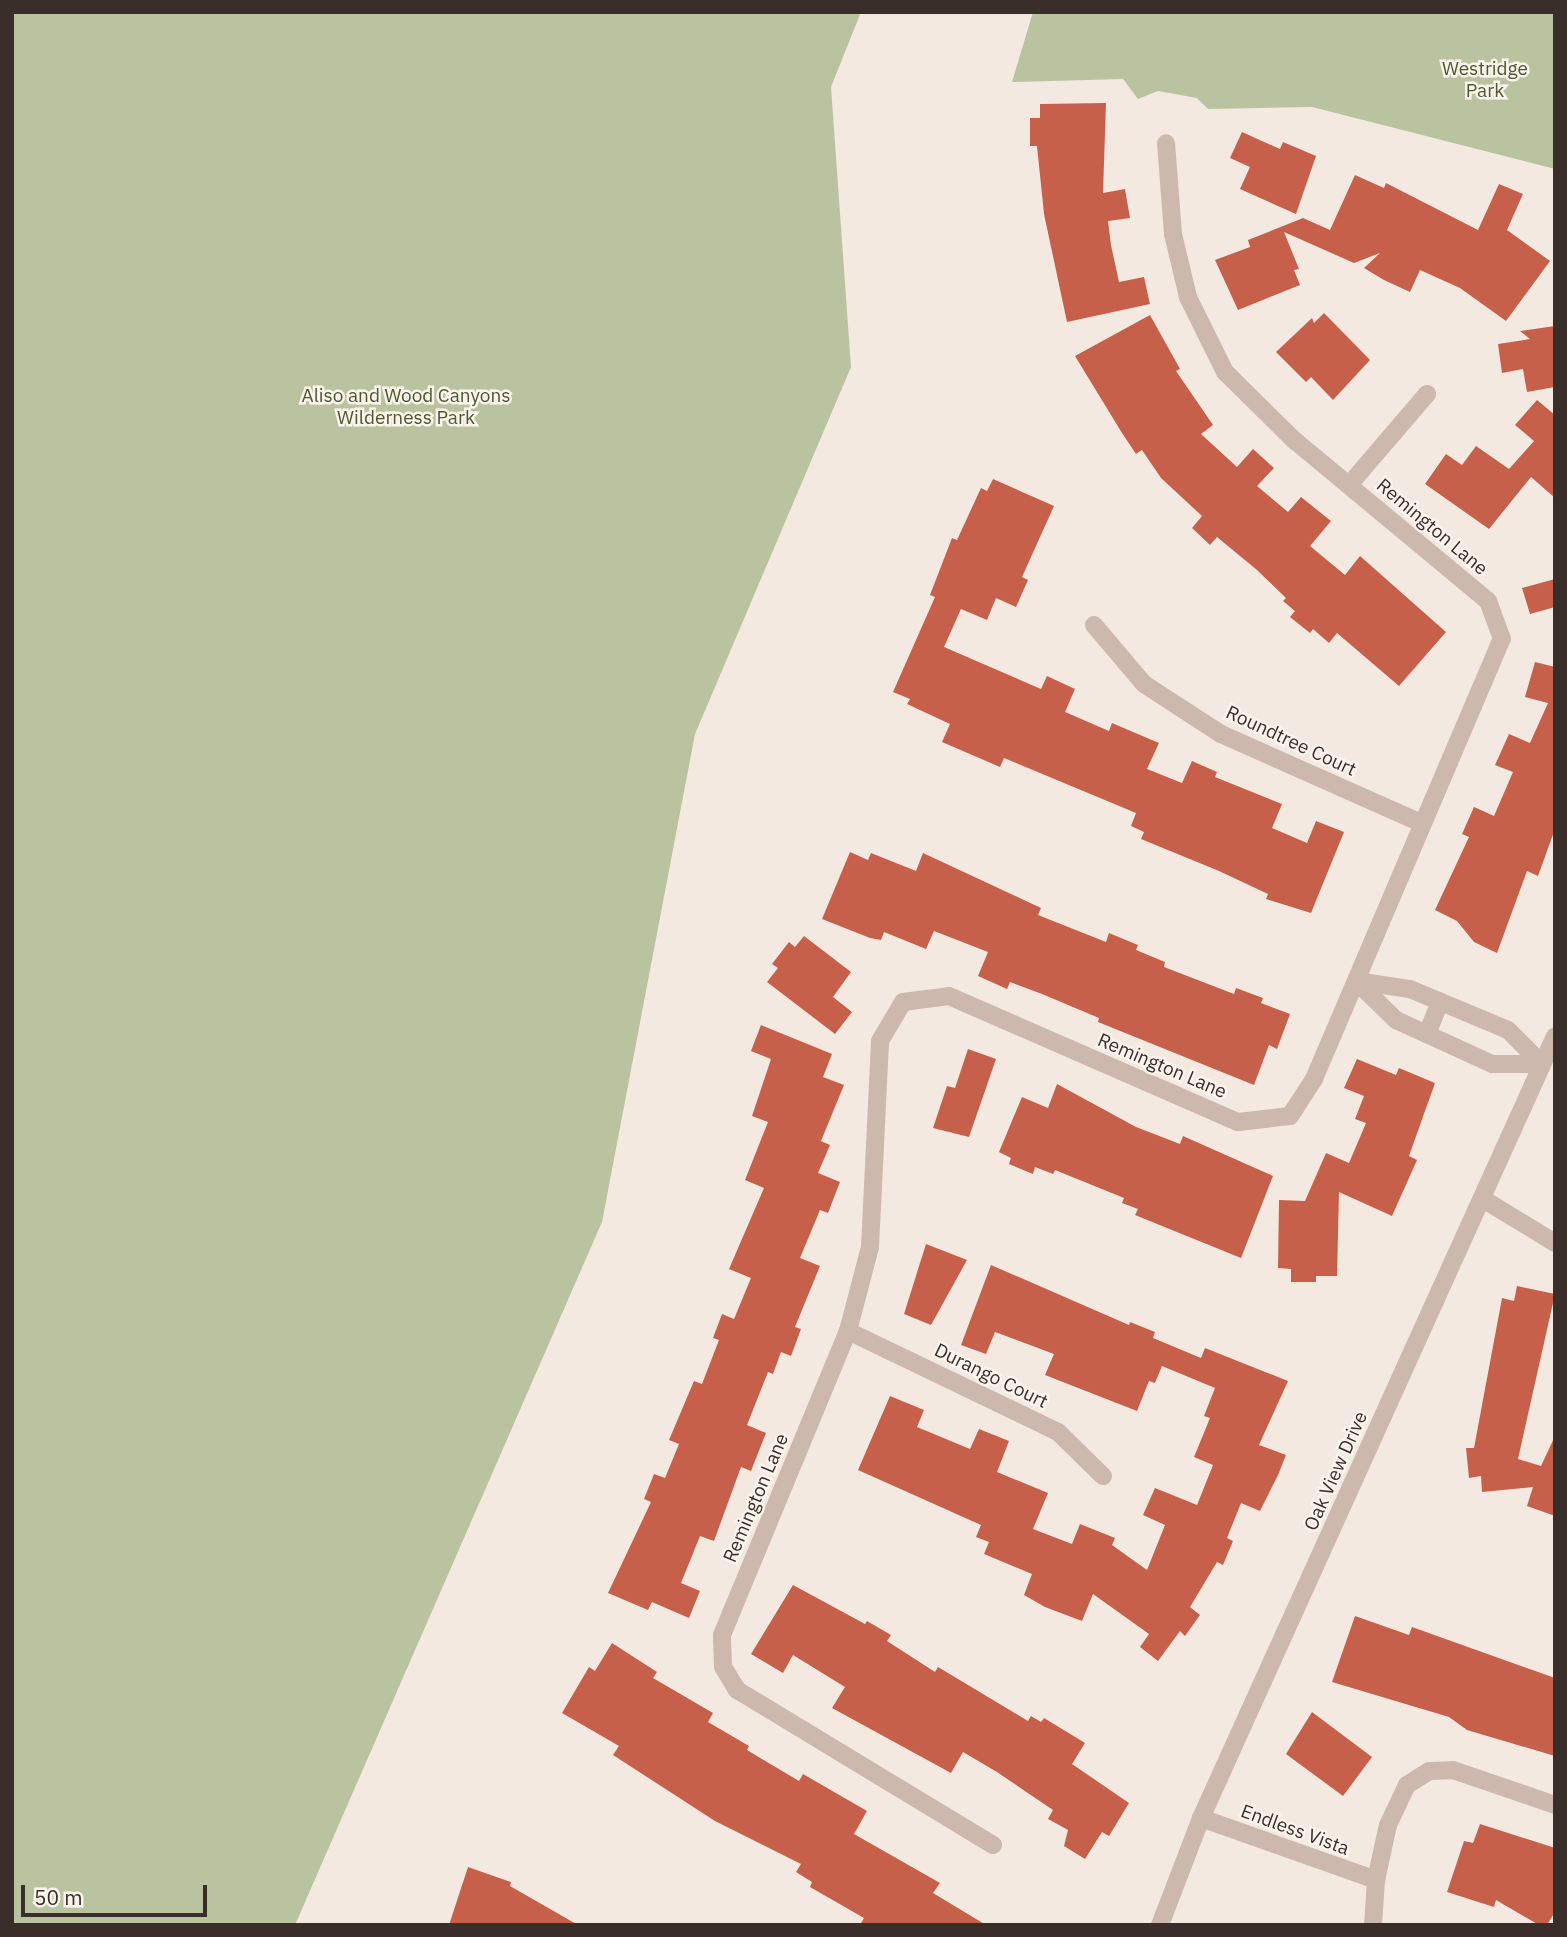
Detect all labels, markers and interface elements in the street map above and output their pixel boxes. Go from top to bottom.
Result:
park label: Westridge Park [1442,58,1528,102]
park label: Aliso and Wood Canyons Wilderness Park [302,385,510,429]
street label: Remington Lane [1372,474,1492,580]
street label: Roundtree Court [1222,701,1360,781]
street label: Remington Lane [1094,1029,1230,1103]
street label: Durango Court [931,1339,1051,1413]
street label: Oak View Drive [1300,1408,1372,1534]
street label: Remington Lane [719,1430,793,1566]
street label: Endless Vista [1238,1800,1352,1860]
scale bar [24,1870,210,1914]
text: 50 m [34,1883,83,1911]

